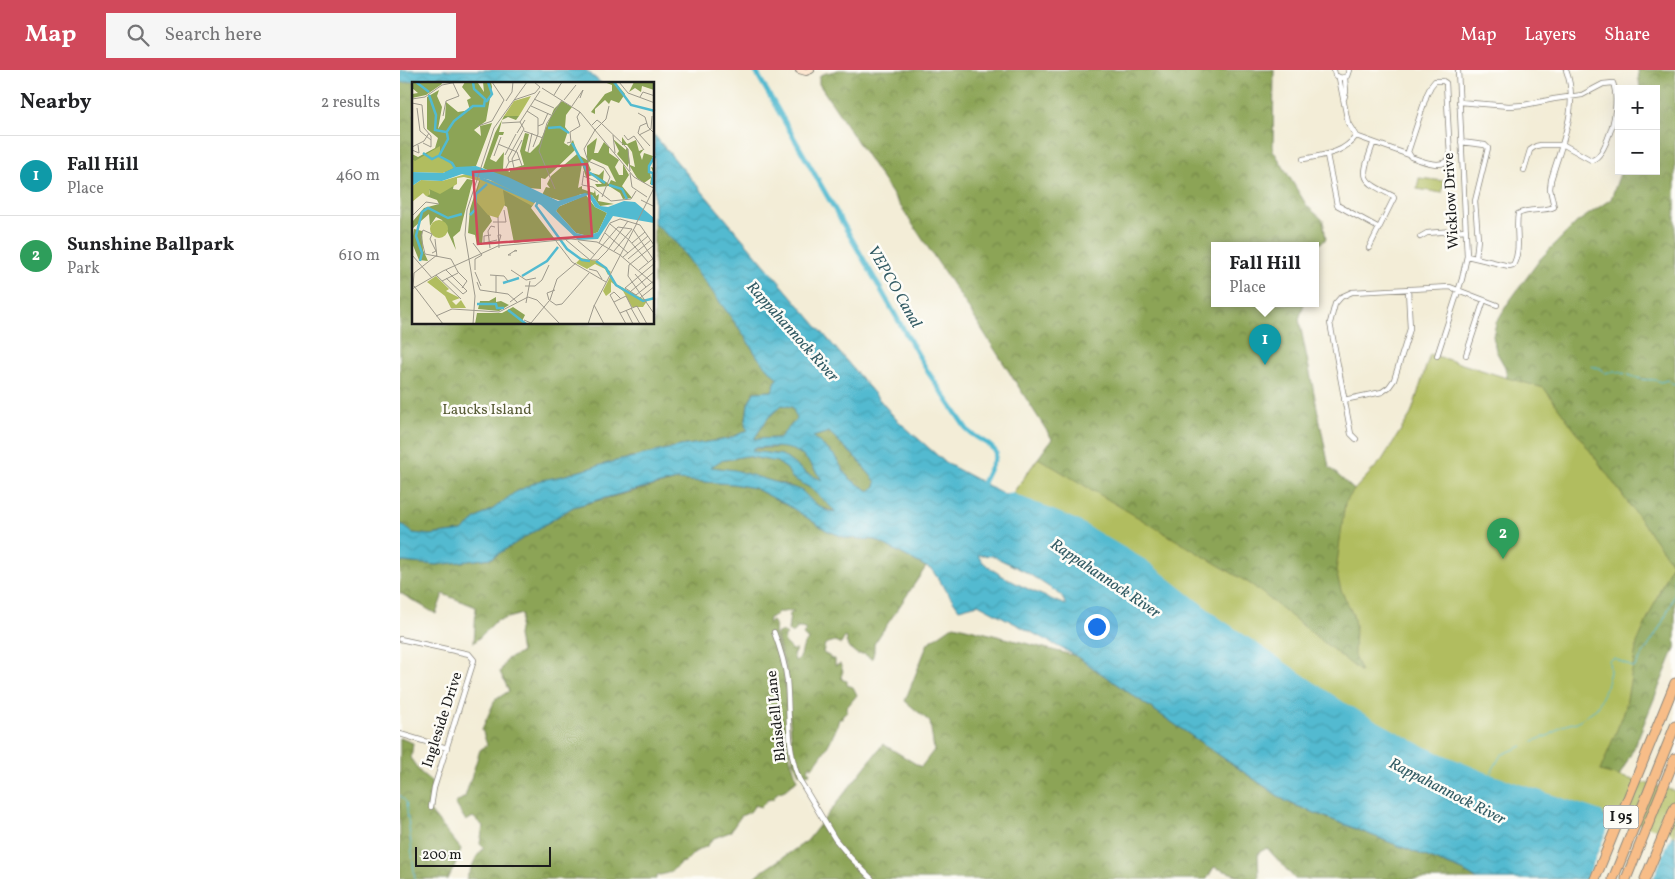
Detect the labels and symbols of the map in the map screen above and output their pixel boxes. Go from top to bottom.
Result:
inset map [412,82,655,325]
street label: Wicklow Drive [1439,152,1465,250]
water label: VEPCO Canal [861,242,927,332]
water label: Rappahannock River [741,277,844,388]
pin: 1 [1249,324,1281,365]
park label: Laucks Island [442,400,532,421]
pin: 2 [1487,518,1519,559]
water label: Rappahannock River [1046,534,1165,625]
your location [1084,614,1110,640]
street label: Ingleside Drive [418,669,468,771]
street label: Blaisdell Lane [762,669,792,763]
water label: Rappahannock River [1385,753,1510,831]
road number: I 95 [1604,806,1638,829]
scale bar [415,844,551,867]

